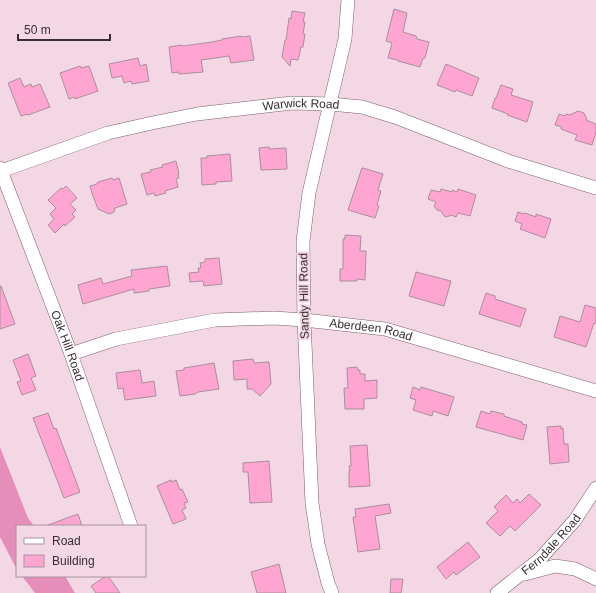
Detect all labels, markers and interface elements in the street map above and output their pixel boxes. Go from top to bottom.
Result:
scale bar [18,16,110,42]
text: 50 m [24,23,51,37]
street label: Warwick Road [262,96,340,113]
street label: Sandy Hill Road [296,253,312,339]
street label: Oak Hill Road [48,308,87,383]
street label: Aberdeen Road [329,316,414,344]
street label: Ferndale Road [519,512,584,578]
legend [16,525,146,577]
text: Road [52,534,81,548]
text: Building [52,554,95,568]

